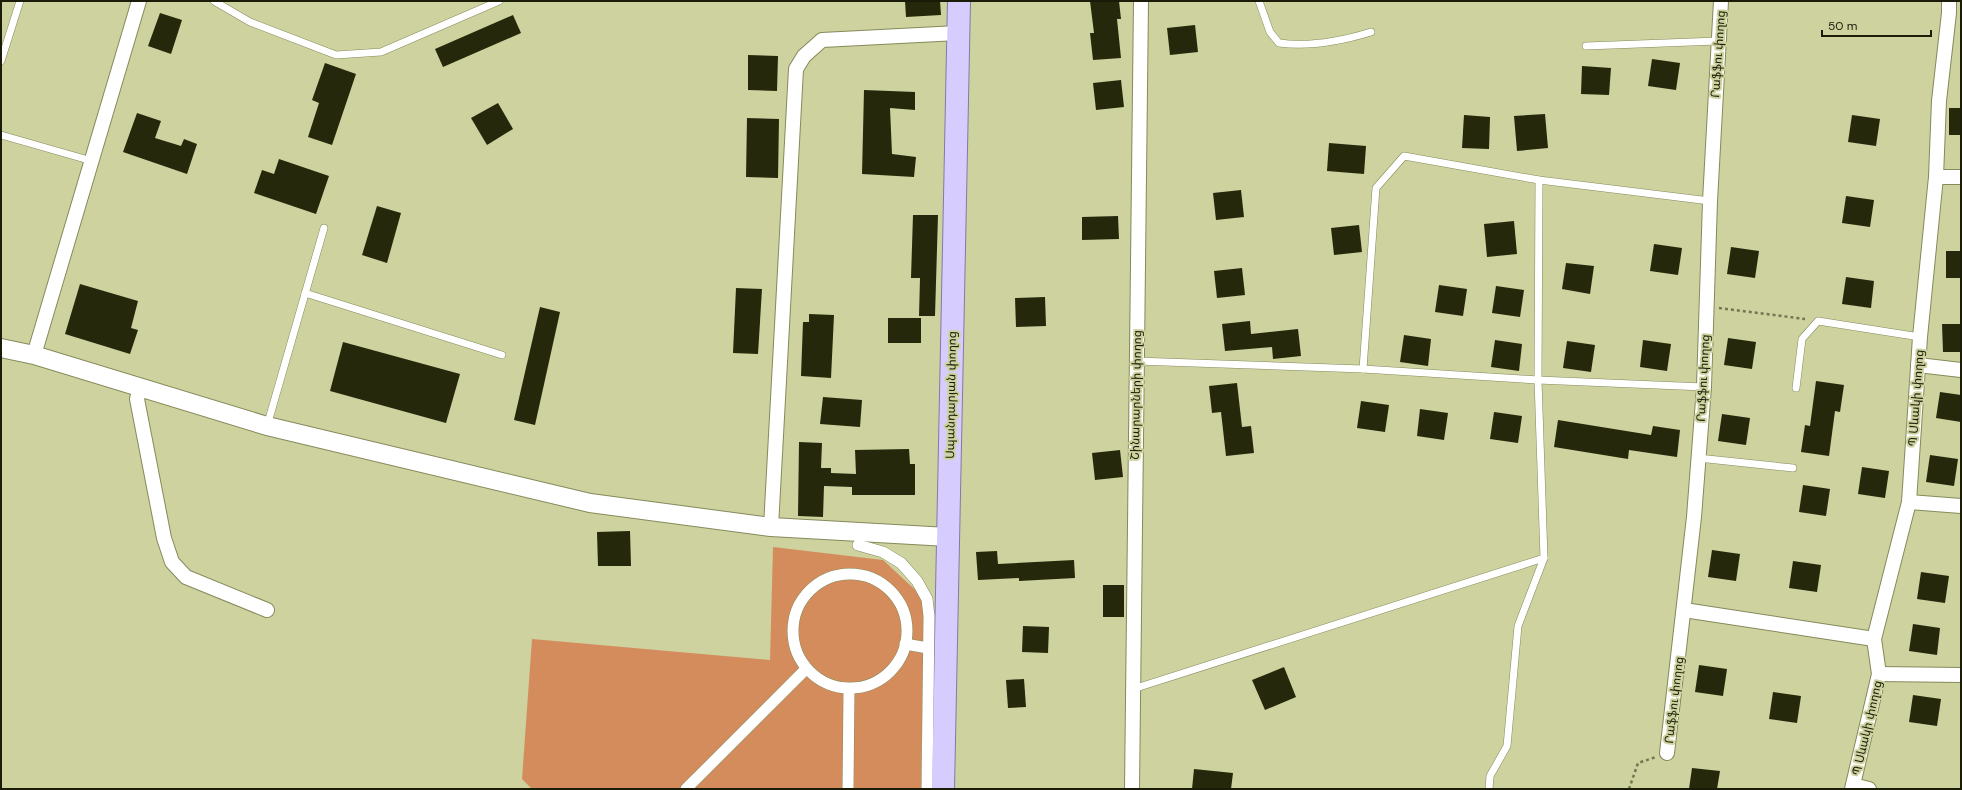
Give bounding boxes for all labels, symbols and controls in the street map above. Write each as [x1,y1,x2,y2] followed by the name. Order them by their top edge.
[1707,10,1729,98] street label: Րաֆֆու փողոց
[1822,12,1931,38] scale bar
[1828,18,1857,34] text: 50 m
[1127,330,1145,460] street label: Շինարարների փողոց
[942,331,960,459] street label: Սպանդարյան փողոց
[1693,334,1713,422] street label: Րաֆֆու փողոց
[1905,349,1927,447] street label: Պ Սևակի փողոց
[1661,656,1687,744] street label: Րաֆֆու փողոց
[1848,679,1886,777] street label: Պ Սևակի փողոց

